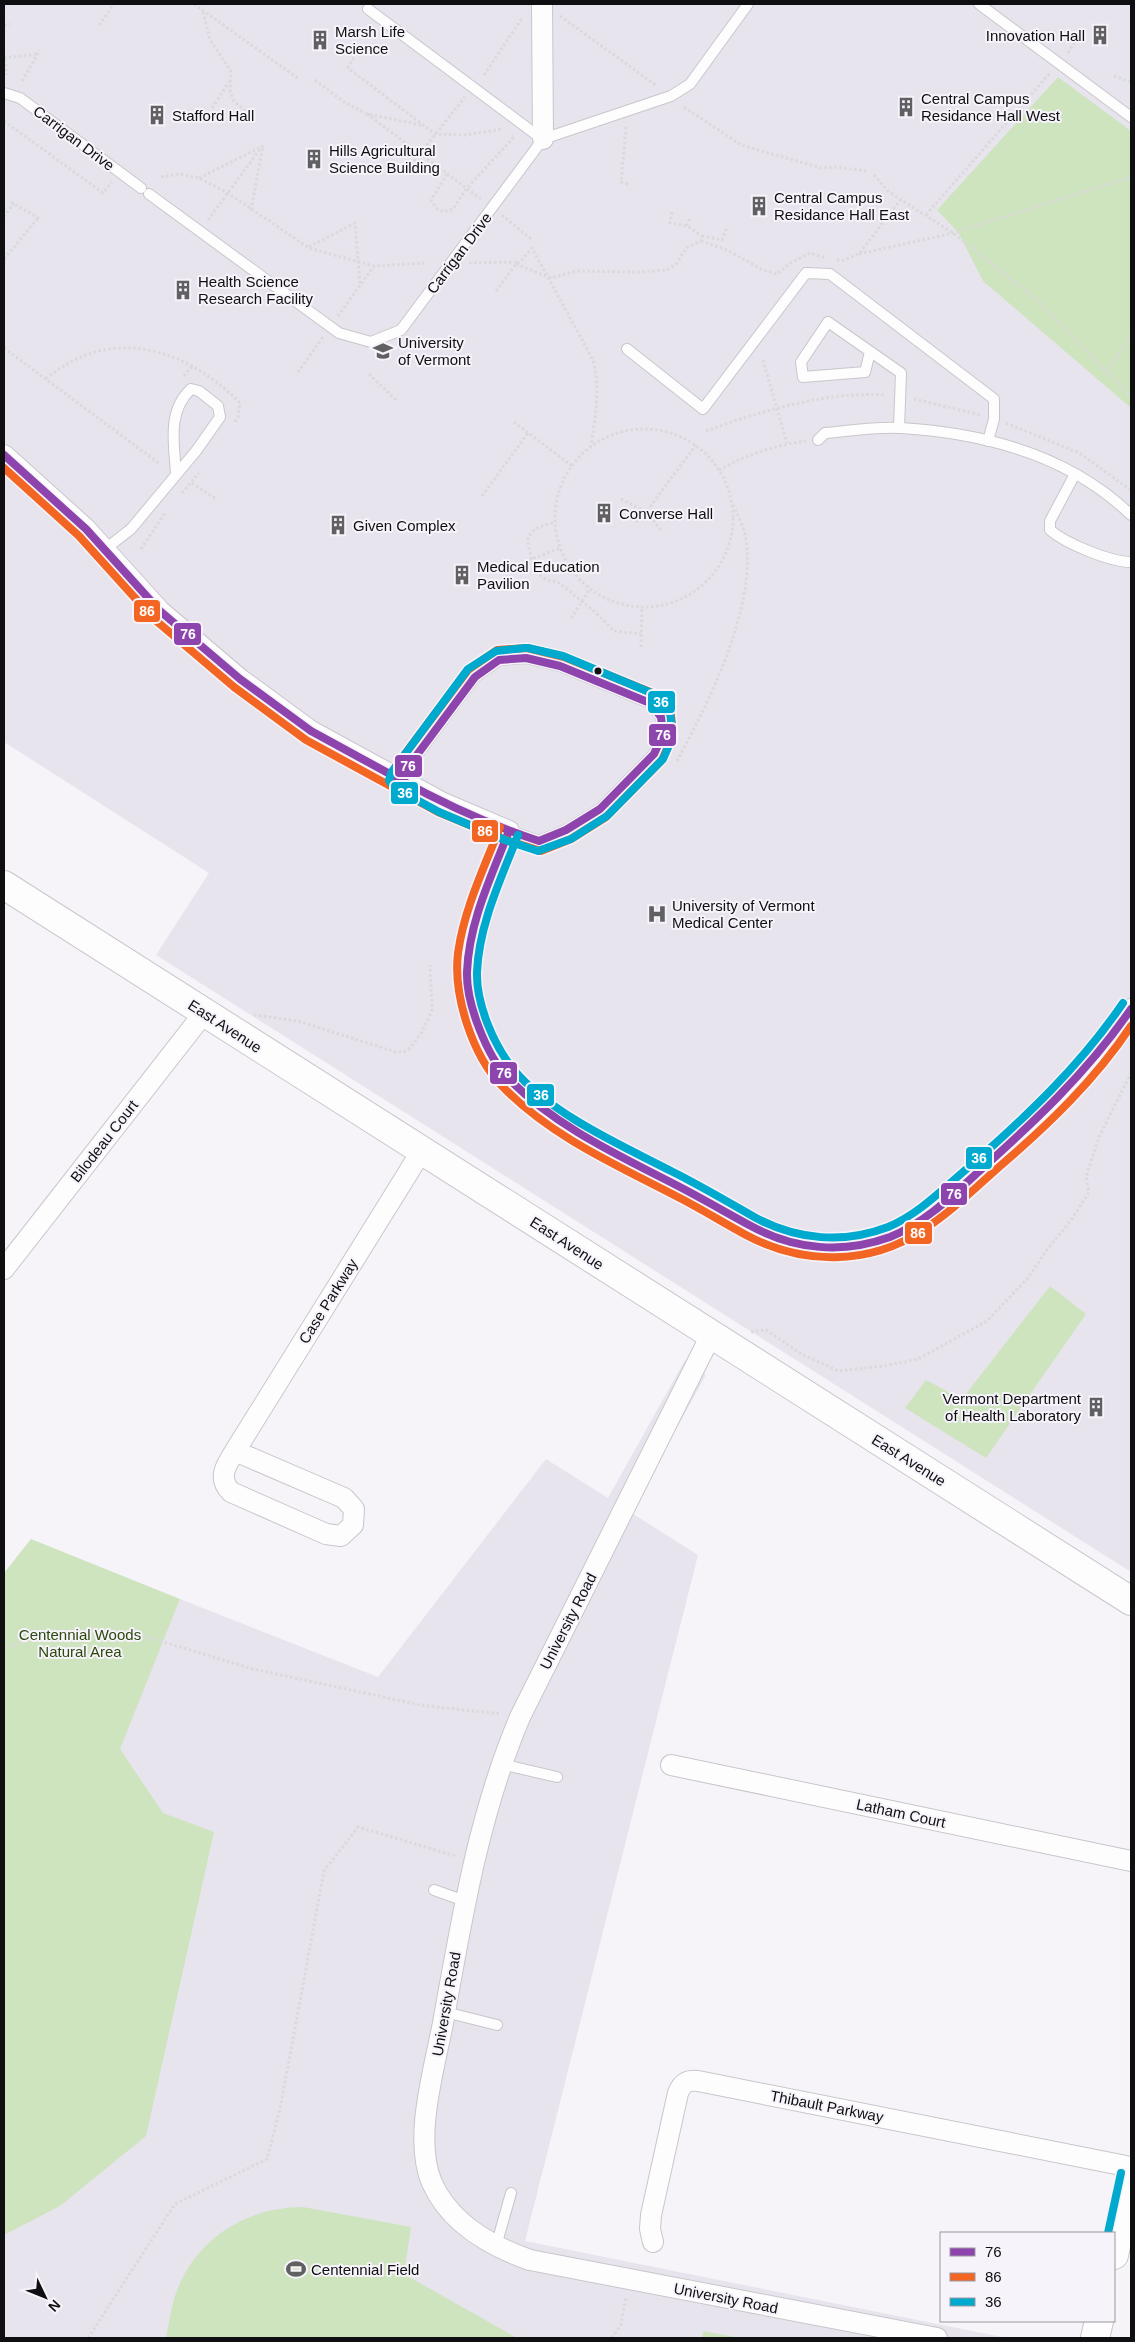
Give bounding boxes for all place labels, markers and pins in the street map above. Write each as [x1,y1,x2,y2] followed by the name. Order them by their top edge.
[335,23,405,57] place label: Marsh Life Science
[1089,24,1111,46] building icon: Innovation Hall
[986,27,1085,44] place label: Innovation Hall
[309,29,331,51] building icon: Marsh Life Science
[921,90,1061,124] place label: Central Campus Residance Hall West
[895,96,917,118] building icon: Central Campus Residance Hall West
[146,104,168,126] building icon: Stafford Hall
[172,107,254,124] place label: Stafford Hall
[329,142,440,176] place label: Hills Agricultural Science Building
[303,148,325,170] building icon: Hills Agricultural Science Building
[774,189,910,223] place label: Central Campus Residance Hall East
[748,195,770,217] building icon: Central Campus Residance Hall East
[198,273,314,307] place label: Health Science Research Facility
[172,279,194,301] building icon: Health Science Research Facility
[398,334,471,368] place label: University of Vermont
[372,340,394,362] school or university icon: University of Vermont
[593,502,615,524] building icon: Converse Hall
[619,505,713,522] place label: Converse Hall
[327,514,349,536] building icon: Given Complex
[353,517,456,534] place label: Given Complex
[477,558,600,592] place label: Medical Education Pavilion
[451,564,473,586] building icon: Medical Education Pavilion
[593,666,603,676] unlabelled marker
[672,897,815,931] place label: University of Vermont Medical Center
[646,903,668,925] hospital icon: University of Vermont Medical Center
[943,1390,1082,1424] place label: Vermont Department of Health Laboratory
[1085,1396,1107,1418] building icon: Vermont Department of Health Laboratory
[285,2258,307,2280] sports icon: Centennial Field
[311,2261,419,2278] place label: Centennial Field

